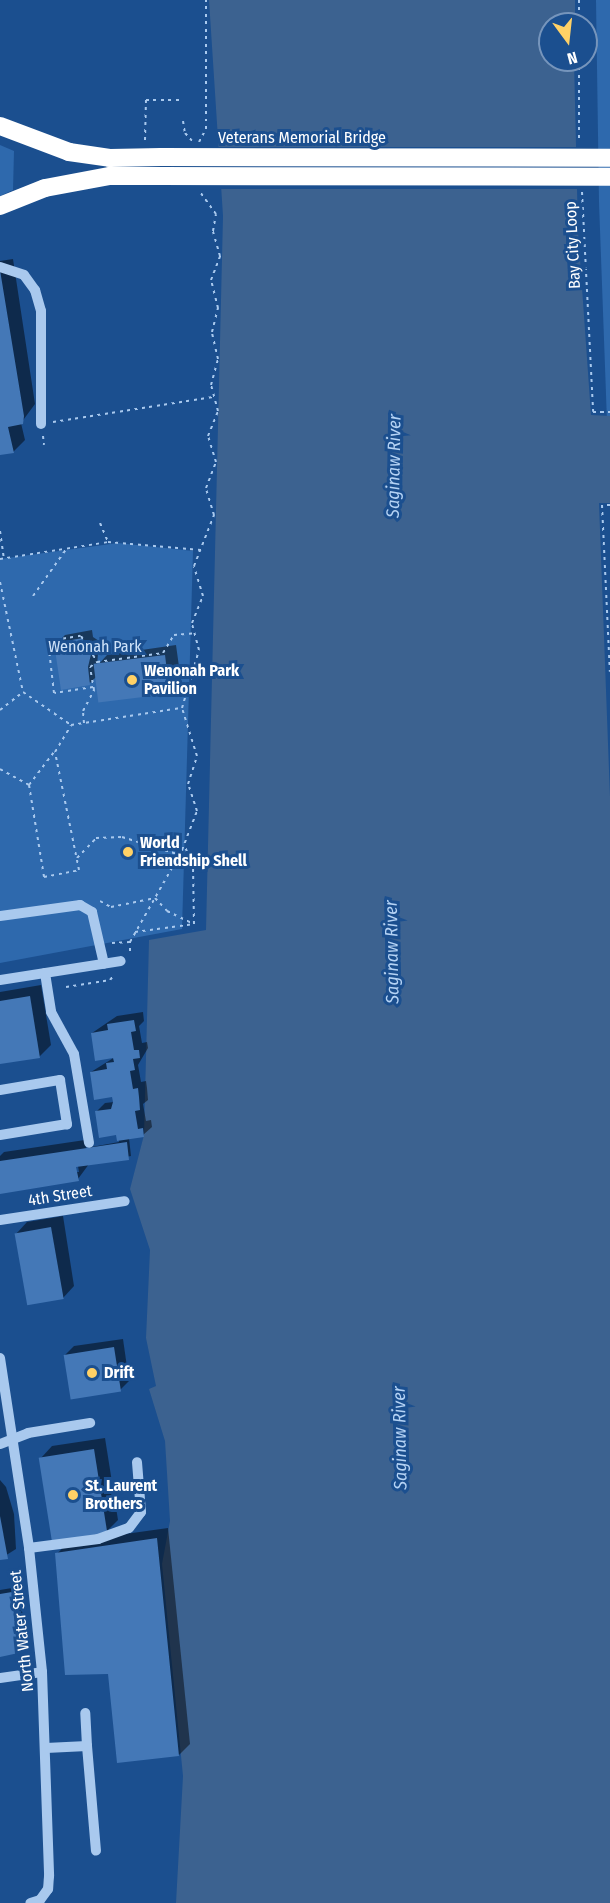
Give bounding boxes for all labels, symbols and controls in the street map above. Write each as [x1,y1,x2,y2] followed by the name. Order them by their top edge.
[538,12,598,72] north arrow
[565,48,579,68] text: N
[218,128,386,148] street label: Veterans Memorial Bridge
[561,201,585,289] street label: Bay City Loop
[382,414,406,518] water label: Saginaw River
[48,637,142,657] park label: Wenonah Park
[144,661,239,699] place label: Wenonah Park Pavilion
[125,673,139,687] marker: Wenonah Park Pavilion
[140,833,247,871] place label: World Friendship Shell
[121,845,135,859] marker: World Friendship Shell
[380,900,404,1004] water label: Saginaw River
[27,1181,93,1211] street label: 4th Street
[104,1363,134,1383] place label: Drift
[85,1366,99,1380] marker: Drift
[388,1386,412,1490] water label: Saginaw River
[85,1476,157,1514] place label: St. Laurent Brothers
[66,1488,80,1502] marker: St. Laurent Brothers
[6,1569,38,1693] street label: North Water Street

